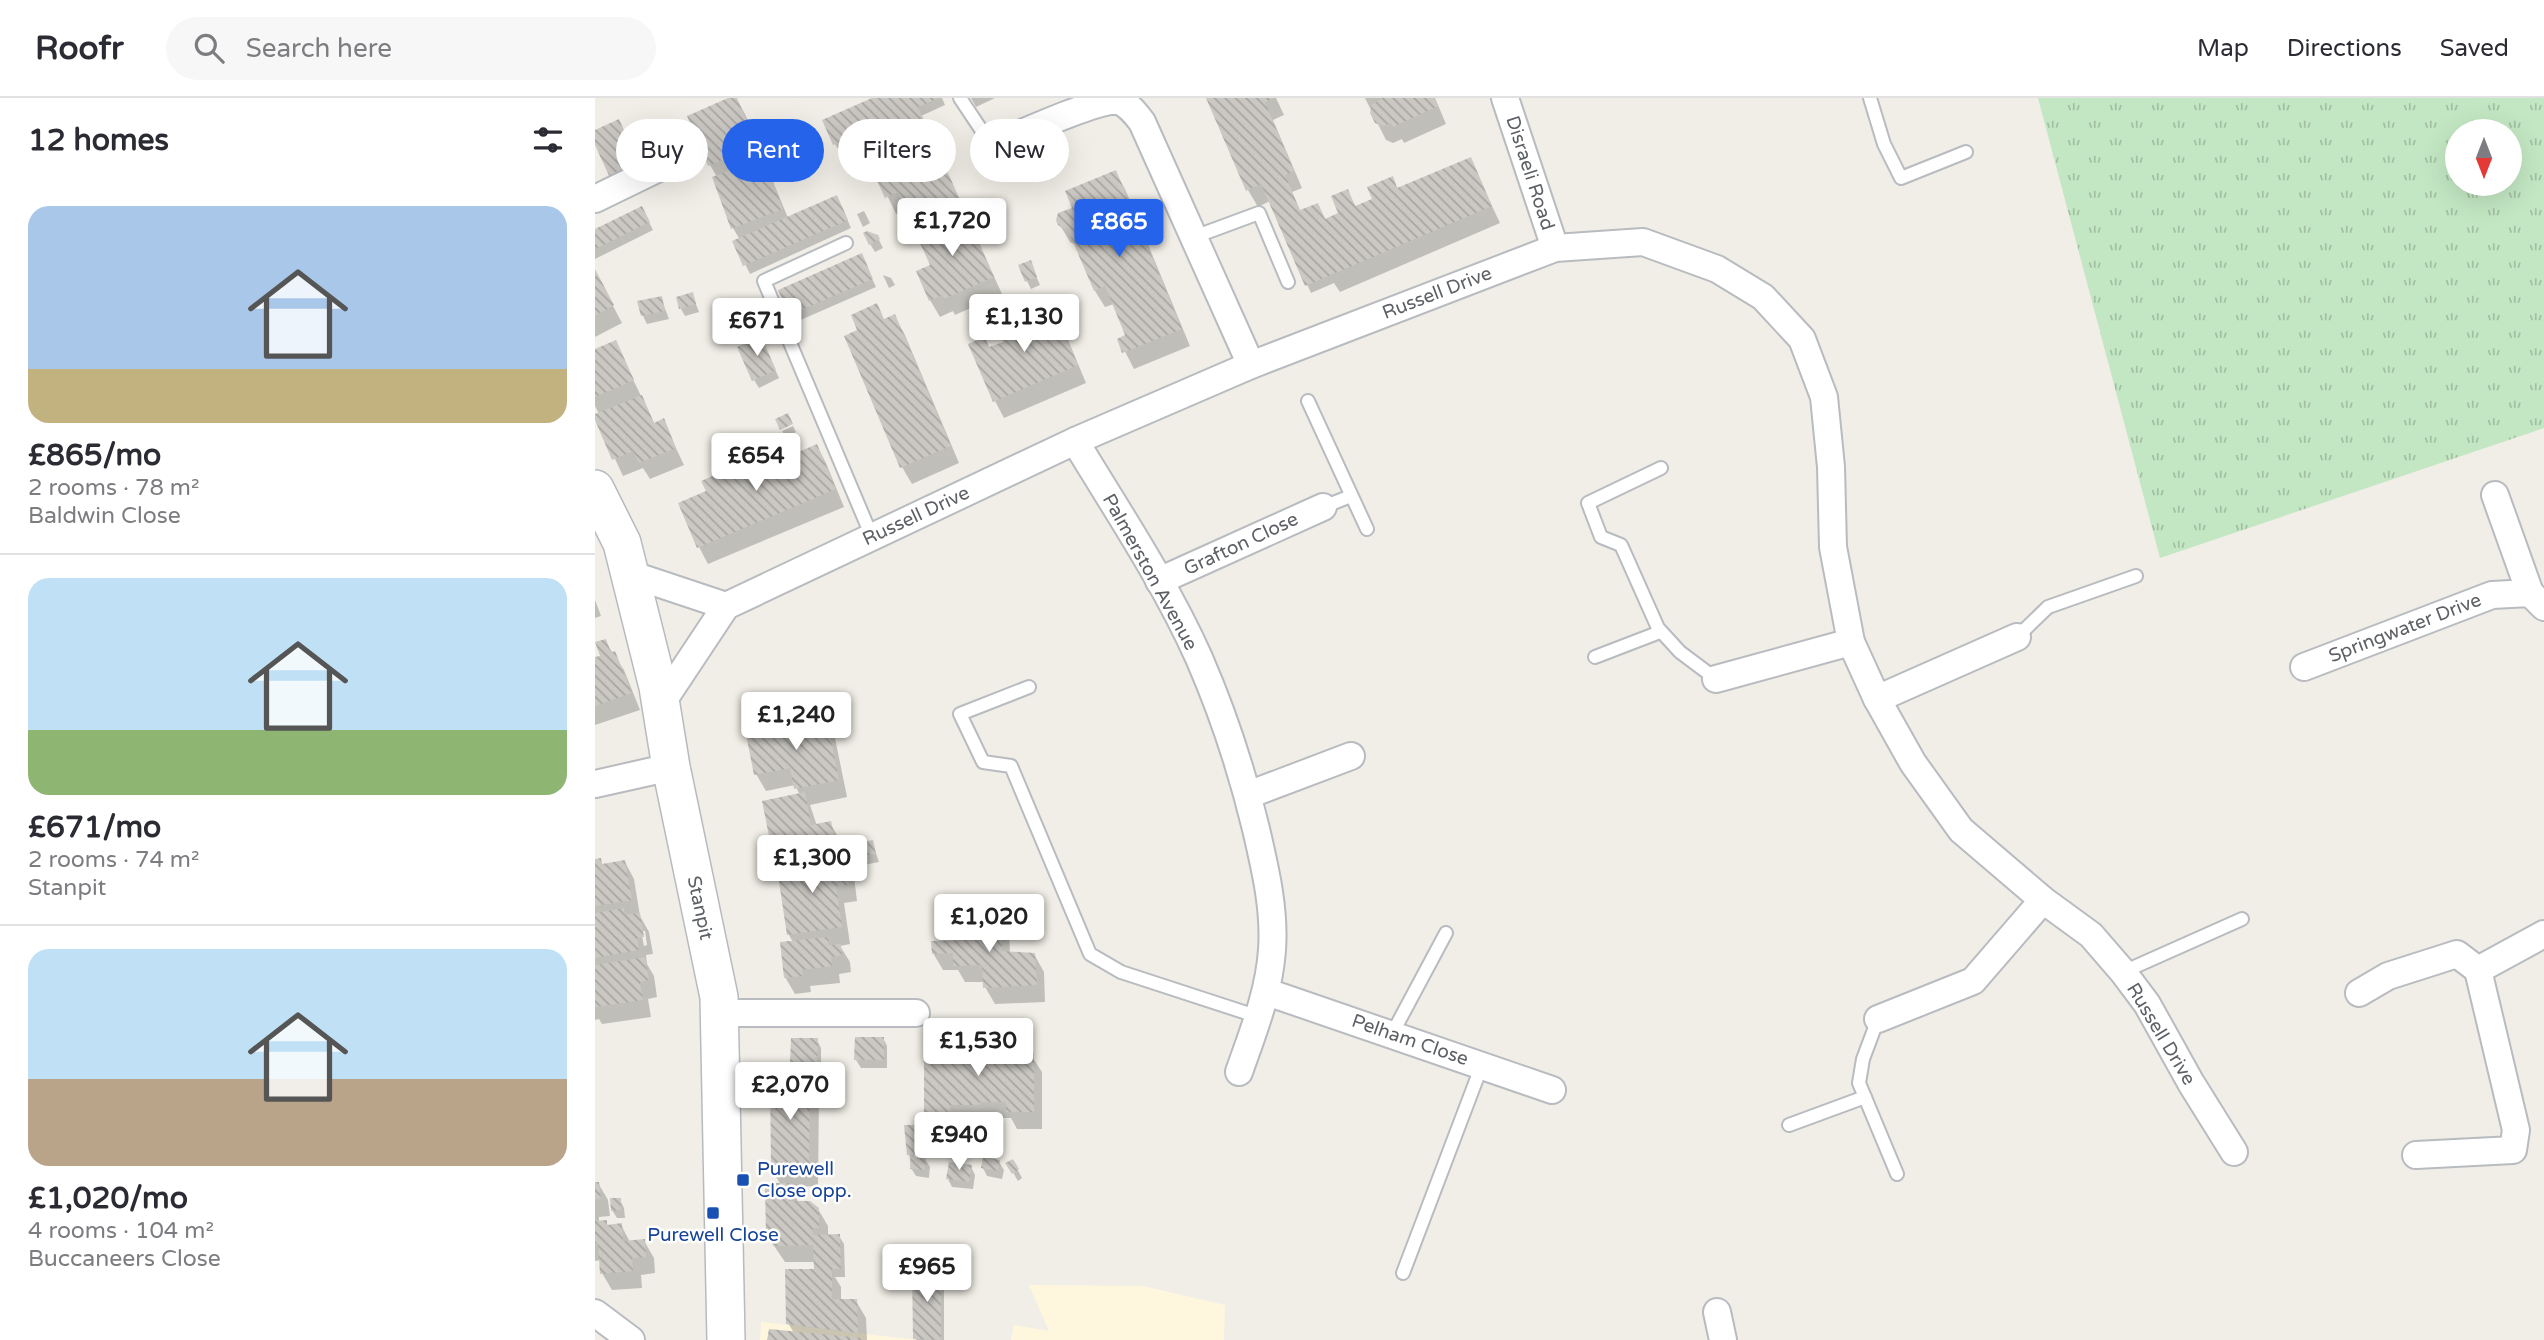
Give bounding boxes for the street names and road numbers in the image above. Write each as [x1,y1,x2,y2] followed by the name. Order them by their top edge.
[1501,113,1559,233] street label: Disraeli Road
[1379,262,1495,324] street label: Russell Drive
[859,482,973,550] street label: Russell Drive
[1098,490,1202,654] street label: Palmerston Avenue
[1180,508,1302,580] street label: Grafton Close
[2326,589,2484,667] street label: Springwater Drive
[683,874,717,942] street label: Stanpit
[2122,979,2200,1089] street label: Russell Drive
[1349,1010,1471,1070] street label: Pelham Close

